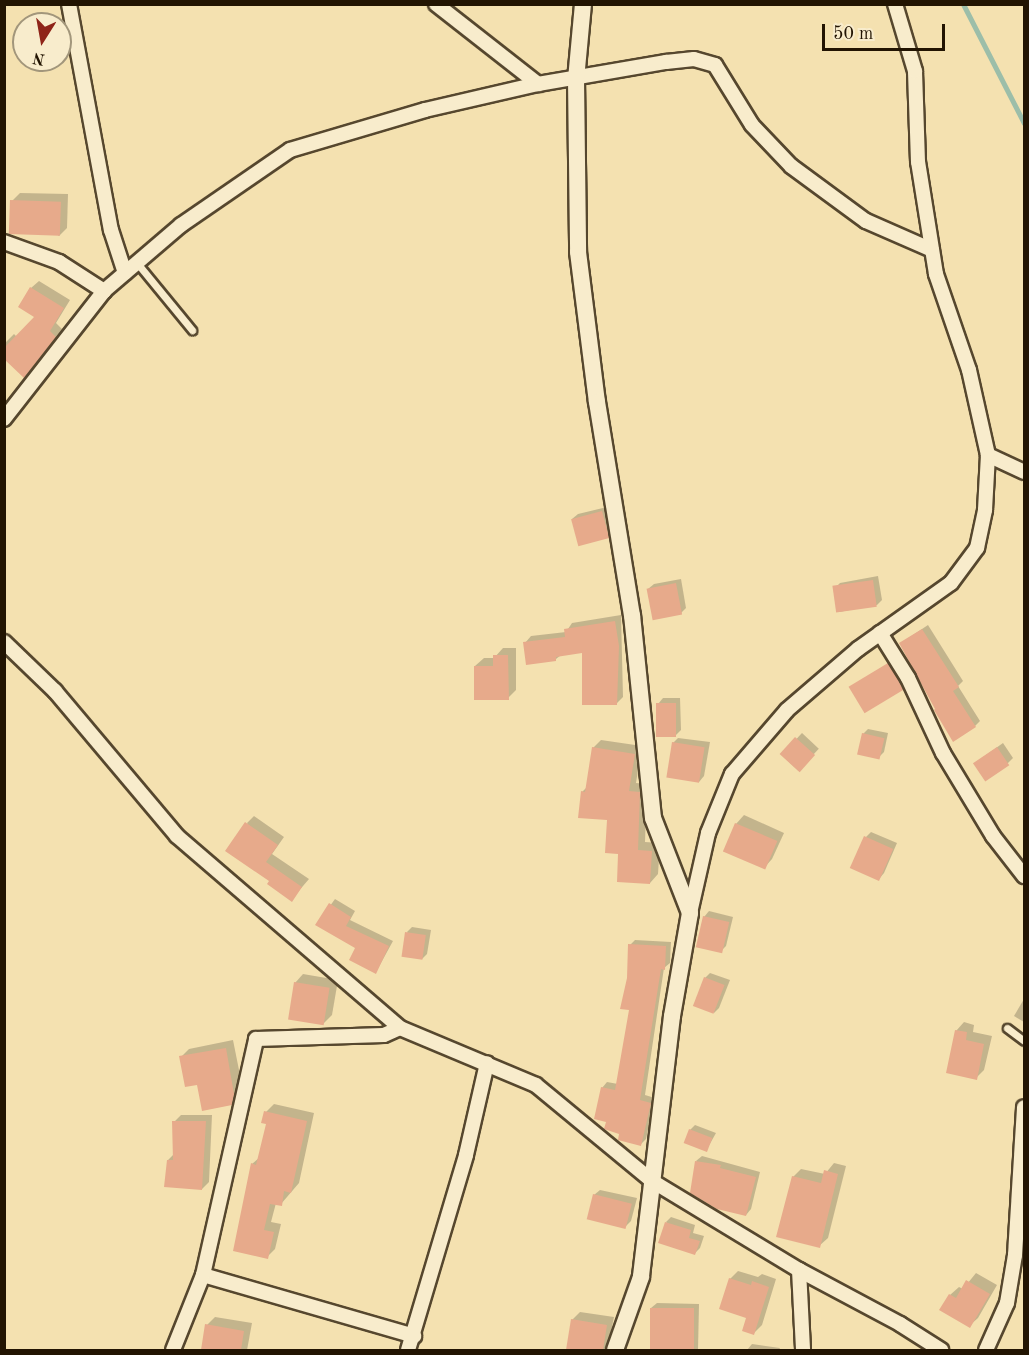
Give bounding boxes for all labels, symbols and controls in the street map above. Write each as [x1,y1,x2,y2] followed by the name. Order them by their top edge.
[12,12,72,72] north arrow
[825,12,948,50] scale bar
[833,25,873,43] text: 50 m
[31,49,46,67] text: N

